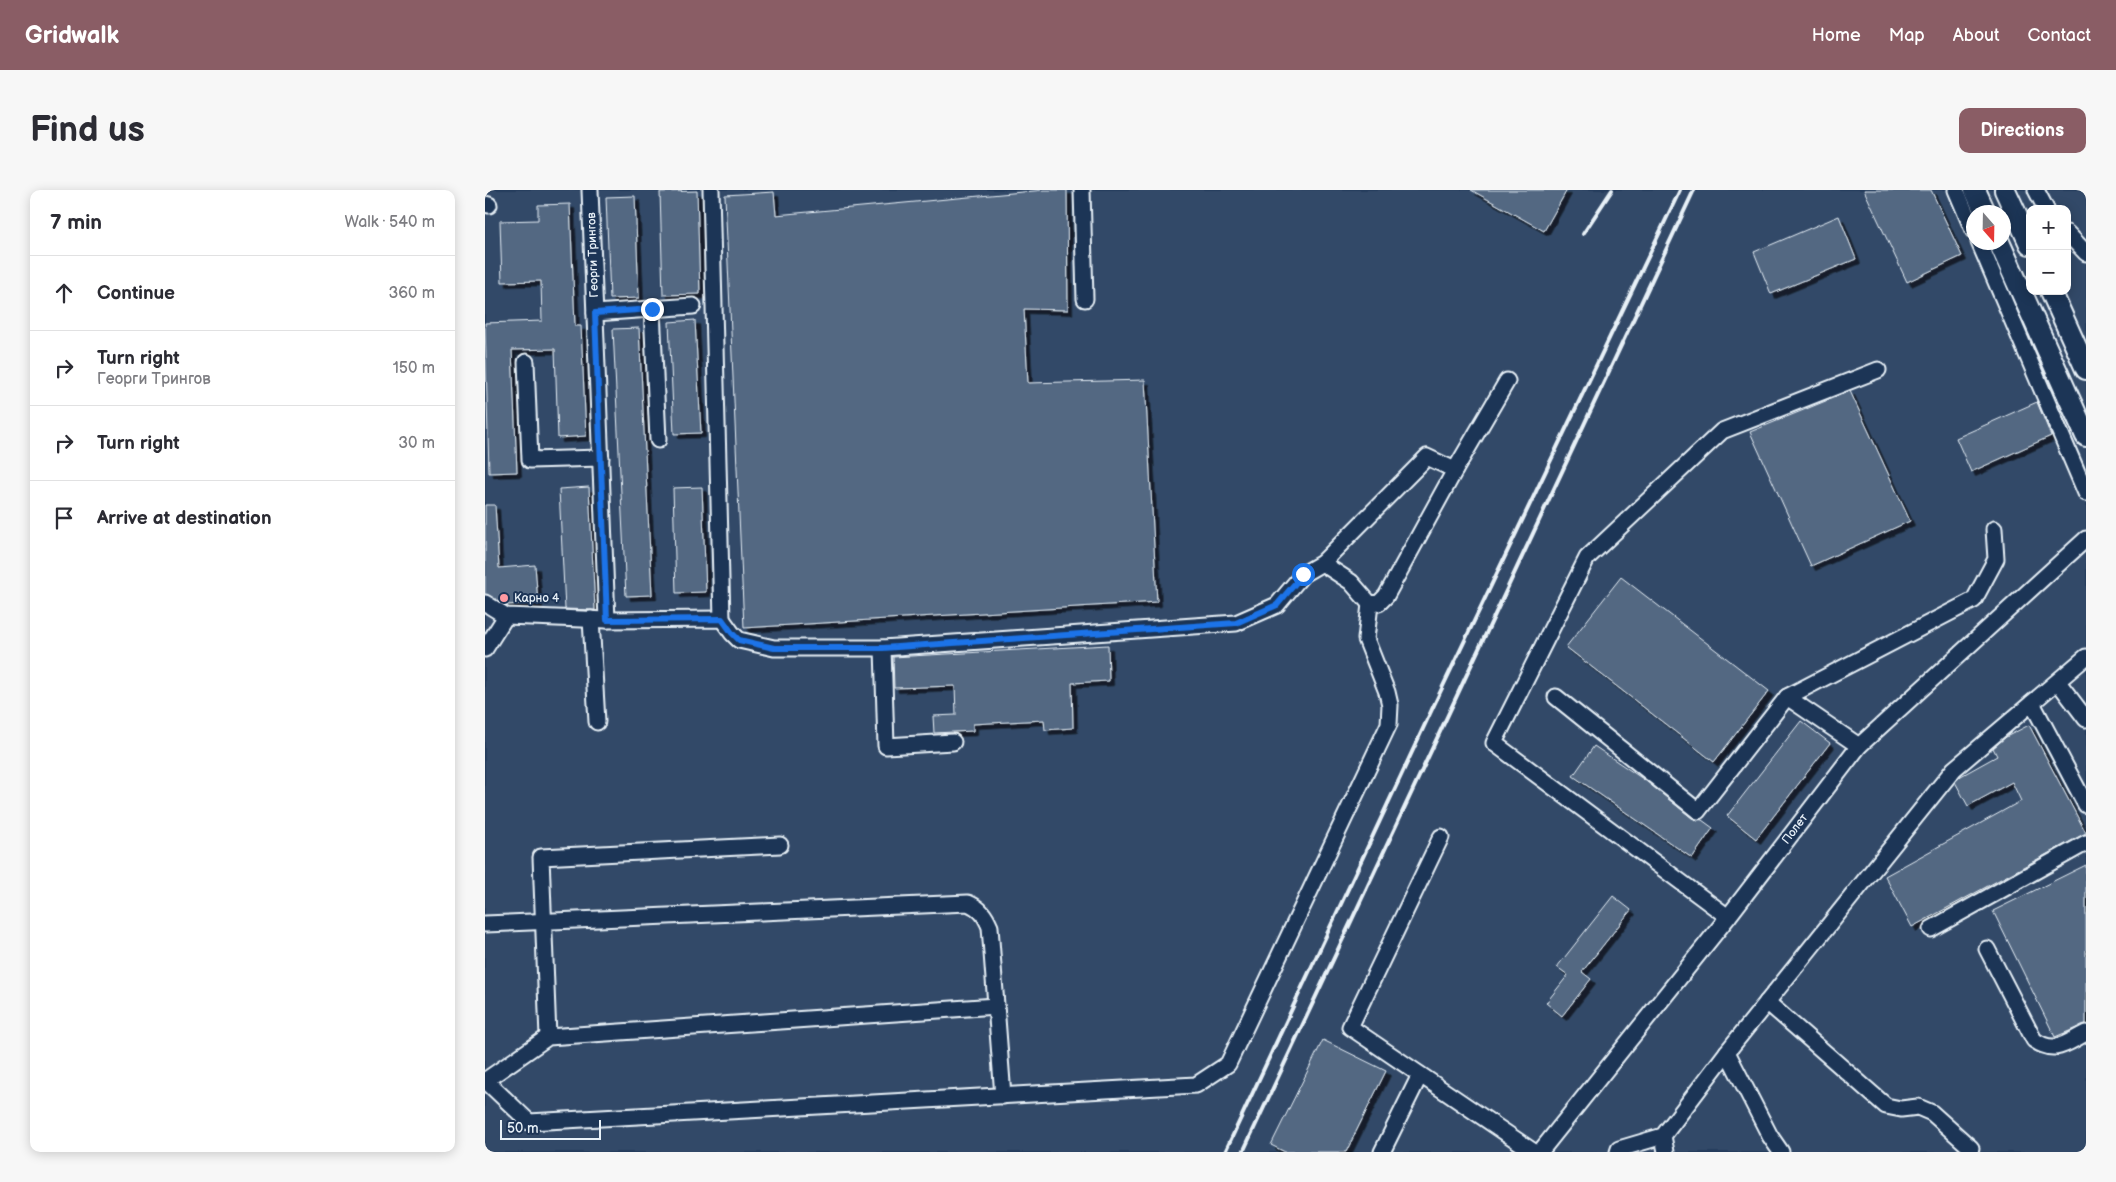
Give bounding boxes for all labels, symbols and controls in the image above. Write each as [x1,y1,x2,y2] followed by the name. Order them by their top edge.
[25,21,119,50] text: Gridwalk
[1812,25,1861,46] text: Home
[1889,25,1925,46] text: Map
[1953,25,2000,46] text: About
[2028,25,2091,46] text: Contact
[1959,108,2086,153] button: Directions
[30,109,145,152] text: Find us
[1966,205,2011,250] north arrow
[2026,205,2071,295] map controls
[2026,205,2071,250] button: +
[50,210,102,235] text: 7 min
[584,211,602,298] street label: Георги Трингов
[345,213,435,232] text: Walk · 540 m
[2026,250,2071,295] button: −
[50,279,78,307] icon: ahead
[97,282,175,305] text: Continue
[388,284,435,303] text: 360 m
[641,298,664,321] route end
[97,347,180,370] text: Turn right
[50,354,78,382] icon: right
[393,359,435,378] text: 150 m
[97,370,211,389] text: Георги Трингов
[50,429,78,457] icon: right
[97,432,180,455] text: Turn right
[398,434,435,453] text: 30 m
[50,504,78,532] icon: arrive
[97,507,272,530] text: Arrive at destination
[1292,563,1315,586] route start
[514,591,560,606] place label: Карно 4
[498,592,510,604] marker: Карно 4
[1779,810,1812,847] street label: Полет
[500,1117,601,1140] scale bar
[507,1120,539,1137] text: 50 m

